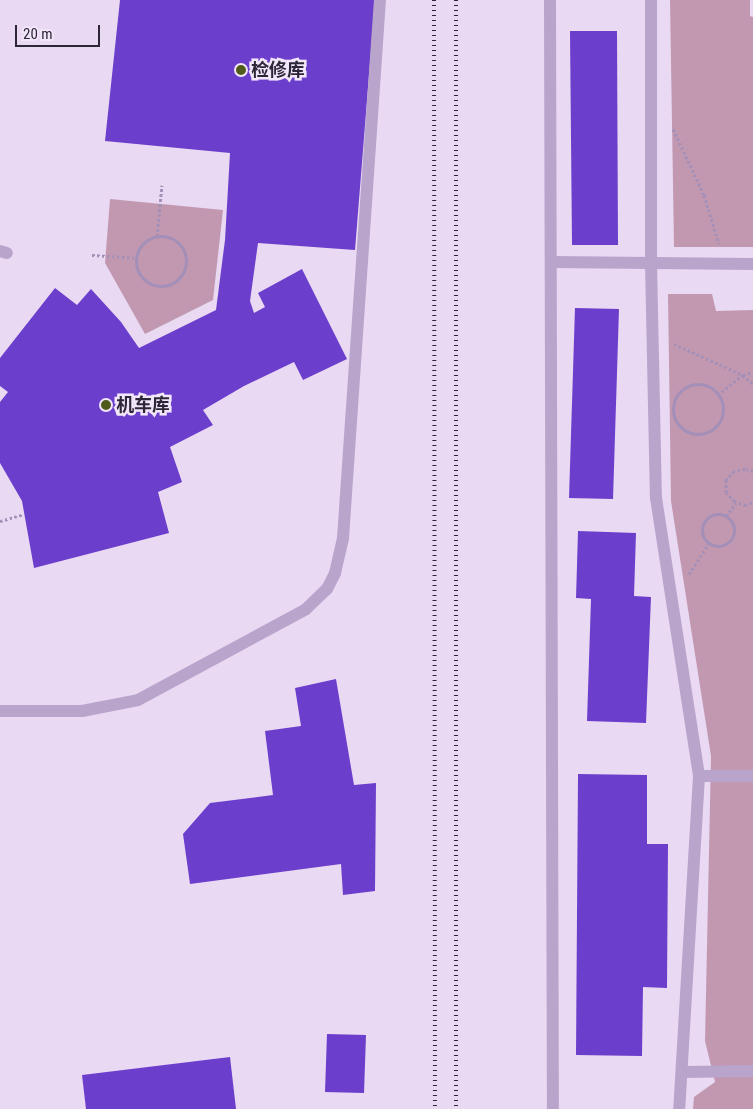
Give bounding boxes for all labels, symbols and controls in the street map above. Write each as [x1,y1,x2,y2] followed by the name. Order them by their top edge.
[18,15,102,47] scale bar
[23,25,53,43] text: 20 m
[251,59,305,81] place label: 检修库
[235,64,247,76] marker: 检修库
[116,394,170,416] place label: 机车库
[100,399,112,411] marker: 机车库

